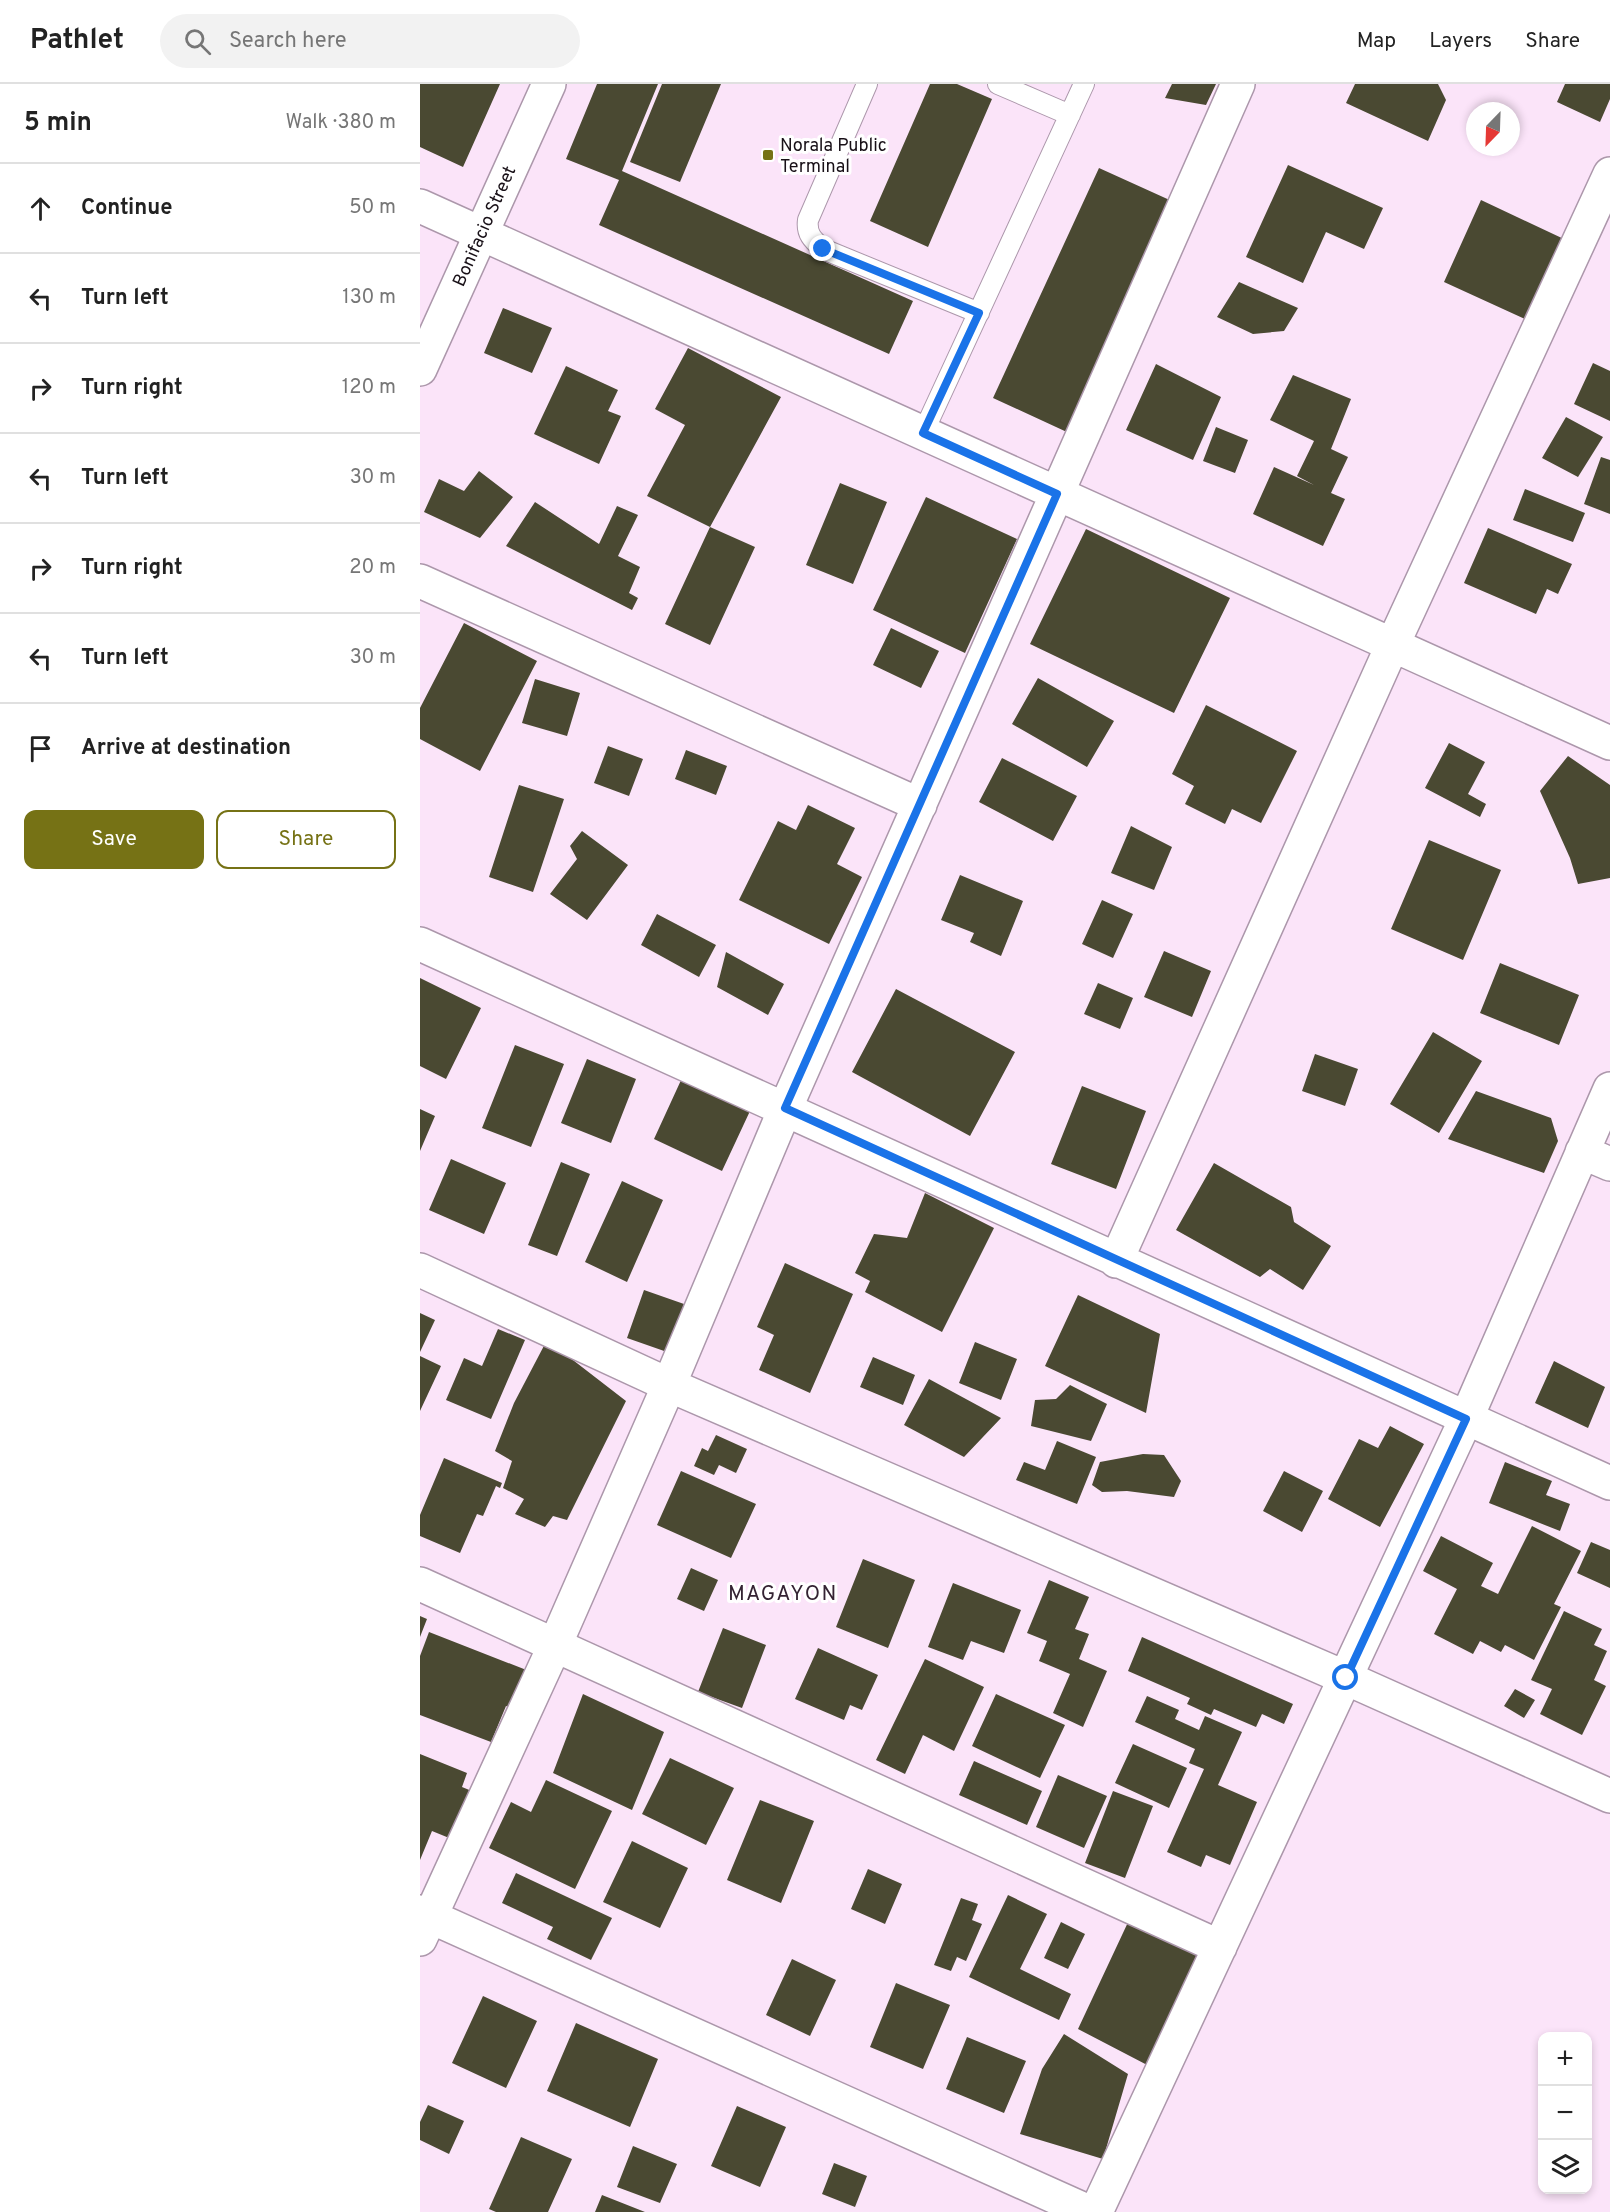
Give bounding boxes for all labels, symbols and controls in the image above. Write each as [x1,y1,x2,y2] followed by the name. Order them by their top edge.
[160,14,580,68] search box
[30,23,124,59] text: Pathlet
[181,25,214,58] icon: search
[229,28,347,55] text: Search here
[1357,28,1396,55] text: Map
[1429,28,1492,55] text: Layers
[1525,28,1580,55] text: Share
[1466,102,1520,156] north arrow
[24,107,92,140] text: 5 min
[285,110,396,136] text: Walk · 380 m
[780,135,887,179] place label: Norala Public Terminal
[761,148,775,162] marker: Norala Public Terminal
[448,163,522,291] street label: Bonifacio Street
[24,192,57,225] icon: ahead
[81,195,172,222] text: Continue
[349,195,396,221] text: 50 m
[809,235,835,261] route end
[24,282,57,315] icon: left
[81,285,169,312] text: Turn left
[342,285,396,311] text: 130 m
[24,372,57,405] icon: right
[81,375,183,402] text: Turn right
[342,375,396,401] text: 120 m
[24,462,57,495] icon: left
[81,465,169,492] text: Turn left
[350,465,396,491] text: 30 m
[24,552,57,585] icon: right
[81,555,183,582] text: Turn right
[349,555,396,581] text: 20 m
[24,642,57,675] icon: left
[81,645,169,672] text: Turn left
[350,645,396,671] text: 30 m
[24,732,57,765] icon: arrive
[81,735,291,762] text: Arrive at destination
[24,810,204,869] button: Save
[216,810,396,869] button: Share
[728,1581,838,1608] district label: MAGAYON
[1332,1664,1358,1690] route start
[1538,2032,1592,2194] map controls
[1538,2032,1592,2086] button: +
[1538,2086,1592,2140] button: −
[1538,2140,1592,2194] button: layers

